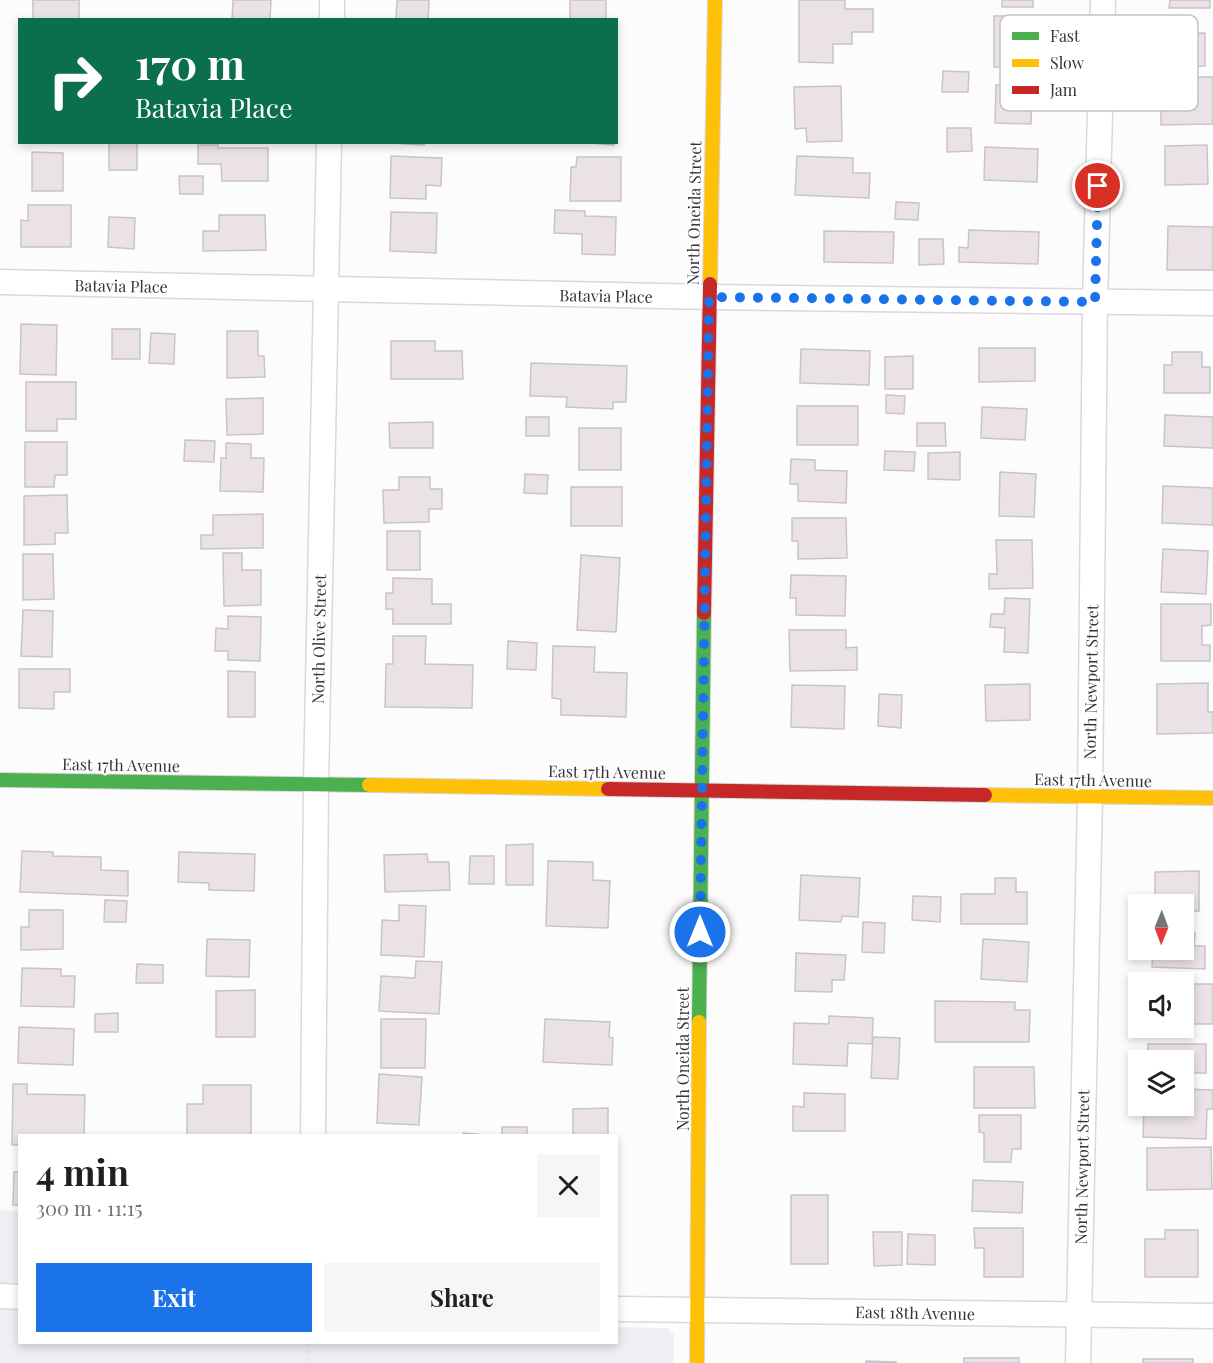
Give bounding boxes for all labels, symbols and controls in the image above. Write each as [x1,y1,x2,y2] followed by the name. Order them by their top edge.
[1000,15,1198,111] legend
[1050,25,1080,46] text: Fast
[135,35,245,91] text: 170 m
[36,42,114,120] icon: right
[1050,52,1085,73] text: Slow
[1049,79,1077,100] text: Jam
[135,89,293,125] text: Batavia Place
[682,140,705,285] street label: North Oneida Street
[1072,160,1123,211] pin
[1081,169,1114,202] icon: arrive
[74,274,168,297] street label: Batavia Place
[559,284,653,307] street label: Batavia Place
[307,574,330,704] street label: North Olive Street
[1079,604,1102,760] street label: North Newport Street
[62,753,180,776] street label: East 17th Avenue
[548,760,666,783] street label: East 17th Avenue
[1034,768,1152,791] street label: East 17th Avenue
[1128,894,1194,960] north arrow
[1128,894,1194,1116] map controls
[668,900,732,964] position arrow
[1128,972,1194,1038] button: sound
[672,987,693,1131] street label: North Oneida Street
[1128,1050,1194,1116] button: layers
[1070,1089,1093,1245] street label: North Newport Street
[36,1147,129,1195] text: 4 min
[537,1154,600,1217] button: close
[36,1194,143,1221] text: 300 m · 11:15
[36,1263,312,1332] button: Exit
[324,1263,600,1332] button: Share
[855,1301,975,1324] street label: East 18th Avenue

